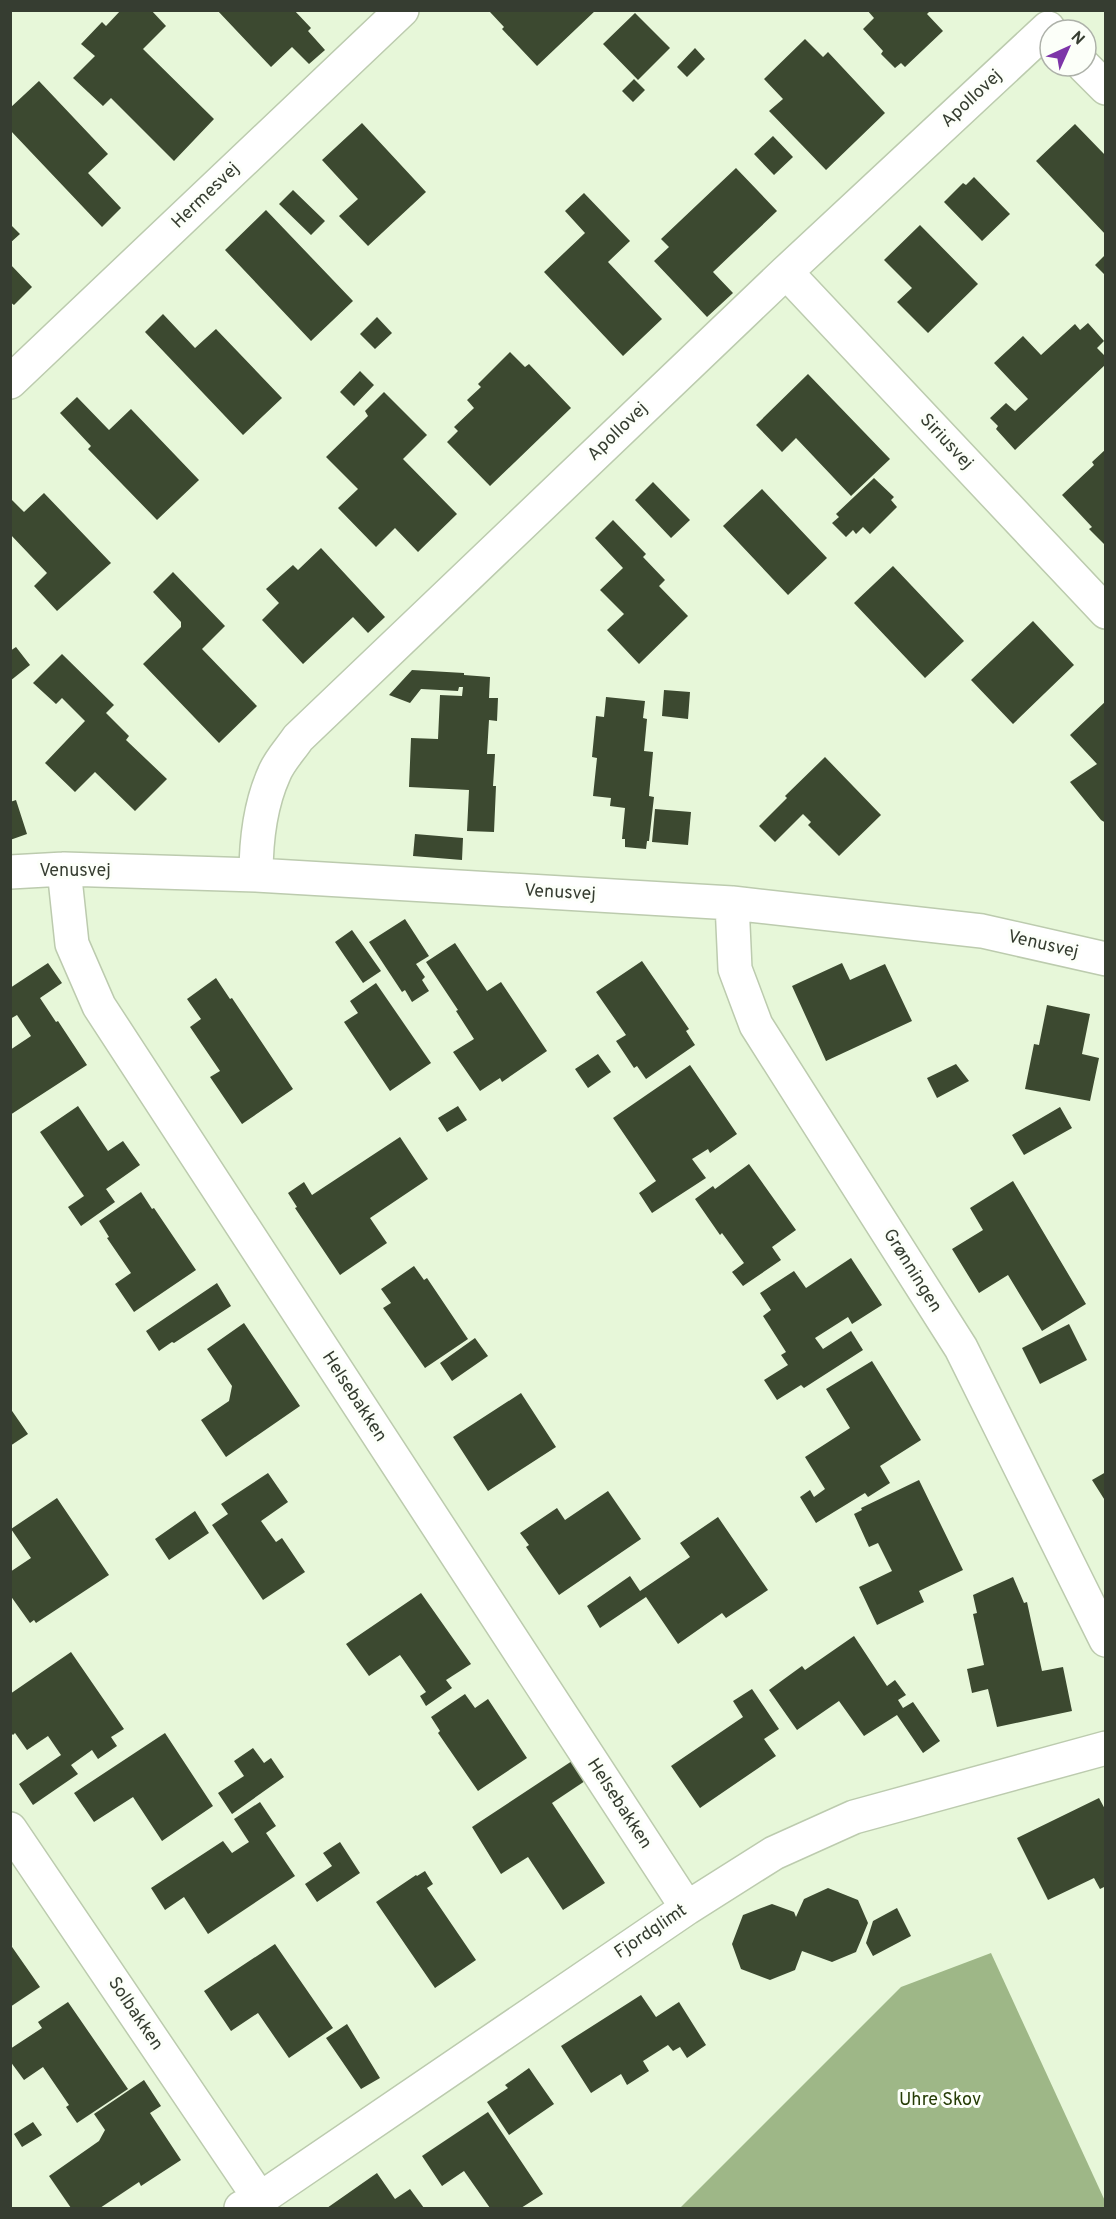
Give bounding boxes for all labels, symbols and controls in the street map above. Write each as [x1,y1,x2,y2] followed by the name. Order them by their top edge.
[1038,18,1098,78] north arrow
[1066,28,1088,50] text: N
[937,65,1007,133] street label: Apollovej
[167,158,245,234] street label: Hermesvej
[583,398,653,466] street label: Apollovej
[914,409,978,475] street label: Siriusvej
[39,860,111,883] street label: Venusvej
[524,880,596,906] street label: Venusvej
[1005,926,1081,964] street label: Venusvej
[877,1225,947,1317] street label: Grønningen
[316,1347,392,1447] street label: Helsebakken
[581,1754,657,1854] street label: Helsebakken
[610,1899,692,1965] street label: Fjordglimt
[102,1973,168,2055] street label: Solbakken
[899,2089,981,2112] park label: Uhre Skov

